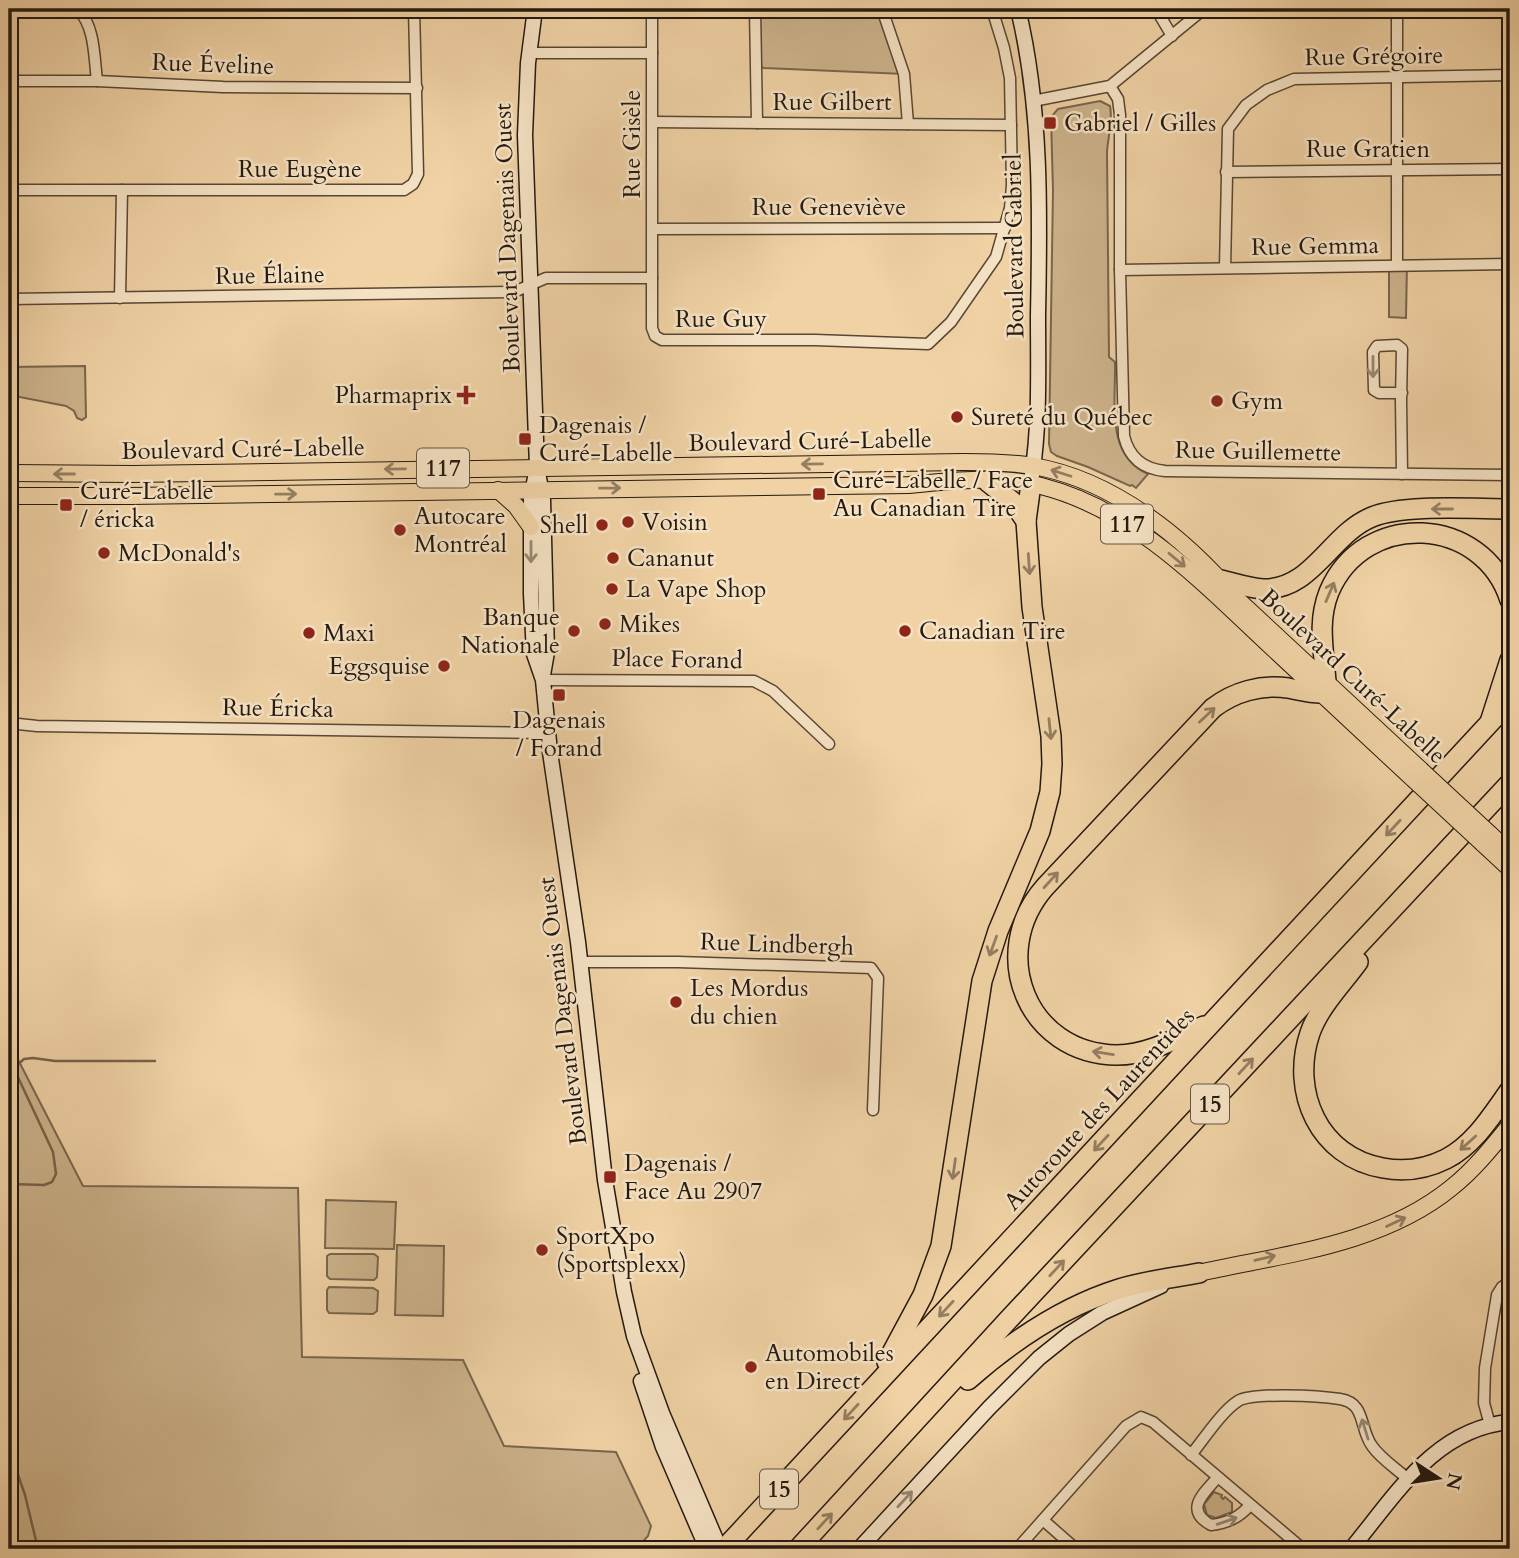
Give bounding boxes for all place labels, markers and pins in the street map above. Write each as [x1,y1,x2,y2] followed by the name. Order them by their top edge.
[1064,107,1216,140] place label: Gabriel / Gilles
[1042,115,1058,131] marker: Gabriel / Gilles
[335,379,452,412] place label: Pharmaprix
[1231,385,1284,418] place label: Gym
[458,387,474,403] marker: Pharmaprix
[1209,393,1225,409] marker: Gym
[971,401,1153,434] place label: Sureté du Québec
[539,409,673,470] place label: Dagenais / Curé-Labelle
[949,409,965,425] marker: Sureté du Québec
[517,431,533,447] marker: Dagenais / Curé-Labelle
[833,464,1033,525] place label: Curé-Labelle / Face Au Canadian Tire
[80,475,214,536] place label: Curé-Labelle / éricka
[811,486,827,502] marker: Curé-Labelle / Face Au Canadian Tire
[58,497,74,513] marker: Curé-Labelle / éricka
[414,500,507,561] place label: Autocare Montréal
[642,506,708,539] place label: Voisin
[540,509,588,542] place label: Shell
[620,514,636,530] marker: Voisin
[594,517,610,533] marker: Shell
[392,522,408,538] marker: Autocare Montréal
[118,537,240,570] place label: McDonald's
[627,542,715,575] place label: Cananut
[96,545,112,561] marker: McDonald's
[605,550,621,566] marker: Cananut
[626,573,766,606] place label: La Vape Shop
[604,581,620,597] marker: La Vape Shop
[461,601,560,662] place label: Banque Nationale
[619,608,680,641] place label: Mikes
[919,615,1066,648] place label: Canadian Tire
[597,616,613,632] marker: Mikes
[323,617,375,650] place label: Maxi
[566,623,582,639] marker: Banque Nationale
[897,623,913,639] marker: Canadian Tire
[301,625,317,641] marker: Maxi
[329,650,430,683] place label: Eggsquise
[436,658,452,674] marker: Eggsquise
[551,687,567,703] marker: Dagenais / Forand
[512,704,606,765] place label: Dagenais / Forand
[690,972,808,1033] place label: Les Mordus du chien
[668,994,684,1010] marker: Les Mordus du chien
[624,1147,762,1208] place label: Dagenais / Face Au 2907
[602,1169,618,1185] marker: Dagenais / Face Au 2907
[556,1220,687,1281] place label: SportXpo (Sportsplexx)
[534,1242,550,1258] marker: SportXpo (Sportsplexx)
[765,1337,894,1398] place label: Automobiles en Direct
[743,1359,759,1375] marker: Automobiles en Direct

